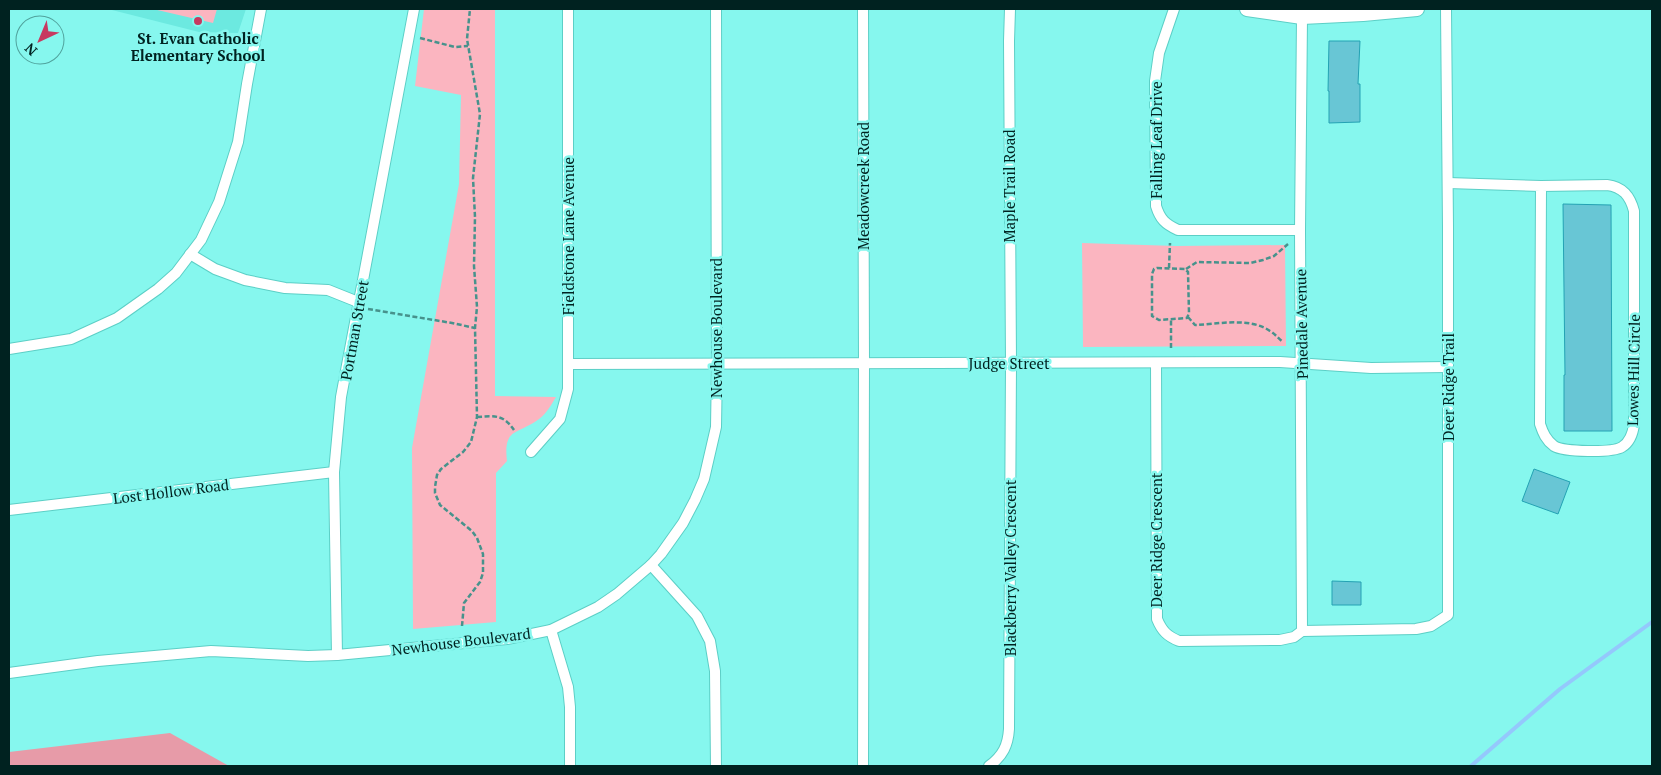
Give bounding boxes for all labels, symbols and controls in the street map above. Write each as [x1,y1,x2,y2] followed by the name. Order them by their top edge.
[15,15,65,65] north arrow
[192,15,204,27] marker: St. Evan Catholic Elementary School
[131,28,265,65] place label: St. Evan Catholic Elementary School
[20,39,41,60] text: N
[1146,81,1166,199] street label: Falling Leaf Drive
[853,122,873,250] street label: Meadowcreek Road
[999,129,1019,243] street label: Maple Trail Road
[558,157,578,315] street label: Fieldstone Lane Avenue
[706,258,726,398] street label: Newhouse Boulevard
[1290,269,1312,379] street label: Pinedale Avenue
[335,278,373,382] street label: Portman Street
[1622,314,1644,426] street label: Lowes Hill Circle
[1438,333,1458,441] street label: Deer Ridge Trail
[968,353,1050,373] street label: Judge Street
[1146,472,1166,607] street label: Deer Ridge Crescent
[112,474,230,508] street label: Lost Hollow Road
[1000,479,1020,656] street label: Blackberry Valley Crescent
[390,623,532,659] street label: Newhouse Boulevard

